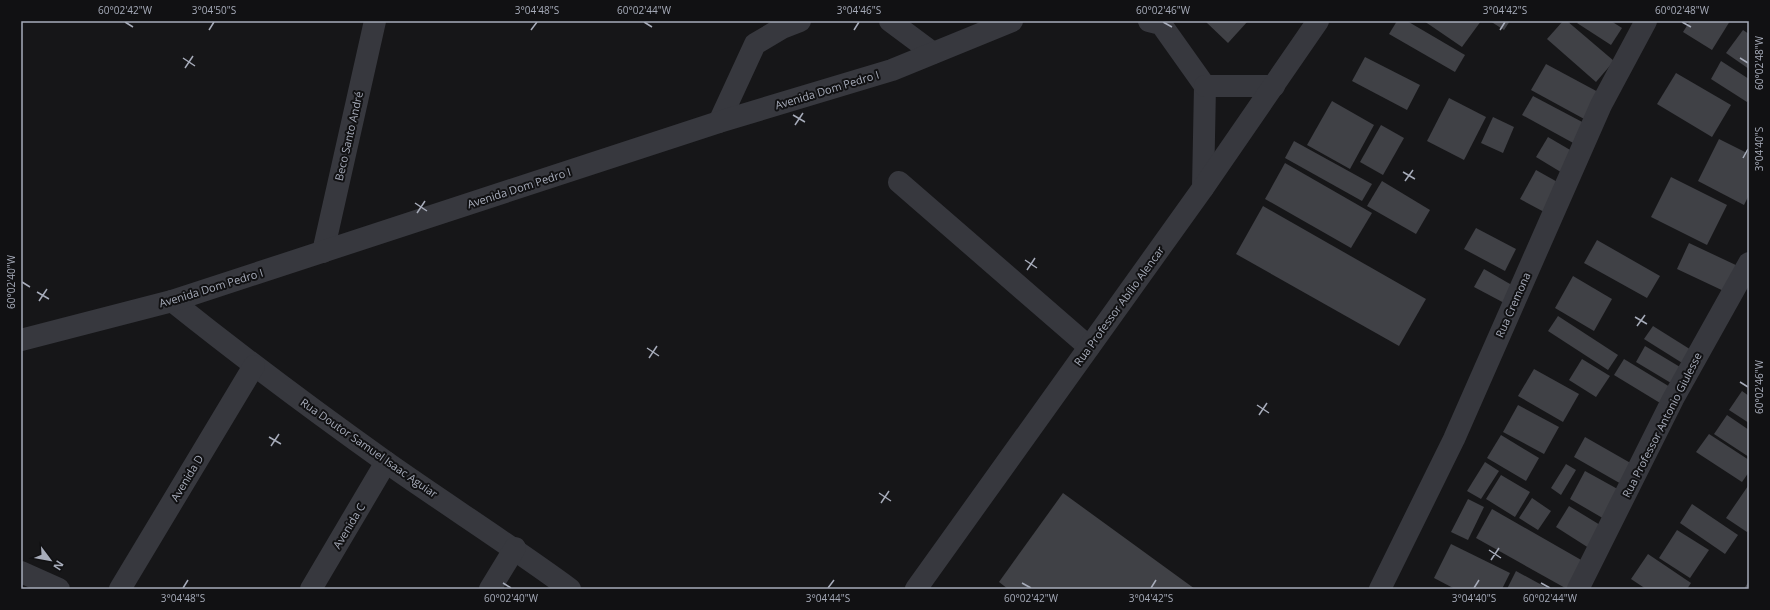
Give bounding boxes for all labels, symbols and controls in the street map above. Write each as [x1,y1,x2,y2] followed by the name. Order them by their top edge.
[98,3,153,17] text: 60°02'42"W
[192,3,236,17] text: 3°04'50"S
[515,3,559,17] text: 3°04'48"S
[617,3,672,17] text: 60°02'44"W
[837,3,881,17] text: 3°04'46"S
[1136,3,1191,17] text: 60°02'46"W
[1483,3,1527,17] text: 3°04'42"S
[1655,3,1710,17] text: 60°02'48"W
[1752,35,1766,90] text: 60°02'48"W
[773,67,881,112] street label: Avenida Dom Pedro I
[331,90,366,182] street label: Beco Santo André
[1752,127,1766,171] text: 3°04'40"S
[465,164,573,211] street label: Avenida Dom Pedro I
[1070,242,1167,369] street label: Rua Professor Abílio Alencar
[4,254,18,309] text: 60°02'40"W
[157,265,265,310] street label: Avenida Dom Pedro I
[1492,270,1534,340] street label: Rua Cremona
[1618,350,1705,500] street label: Rua Professor Antonio Giulesse
[1752,359,1766,414] text: 60°02'46"W
[298,394,441,501] street label: Rua Doutor Samuel Isaac Aguiar
[167,452,206,504] street label: Avenida D
[329,500,368,551] street label: Avenida C
[30,540,70,580] north arrow
[50,558,68,573] text: N
[161,591,205,605] text: 3°04'48"S
[484,591,539,605] text: 60°02'40"W
[806,591,850,605] text: 3°04'44"S
[1004,591,1059,605] text: 60°02'42"W
[1129,591,1173,605] text: 3°04'42"S
[1452,591,1496,605] text: 3°04'40"S
[1523,591,1578,605] text: 60°02'44"W

